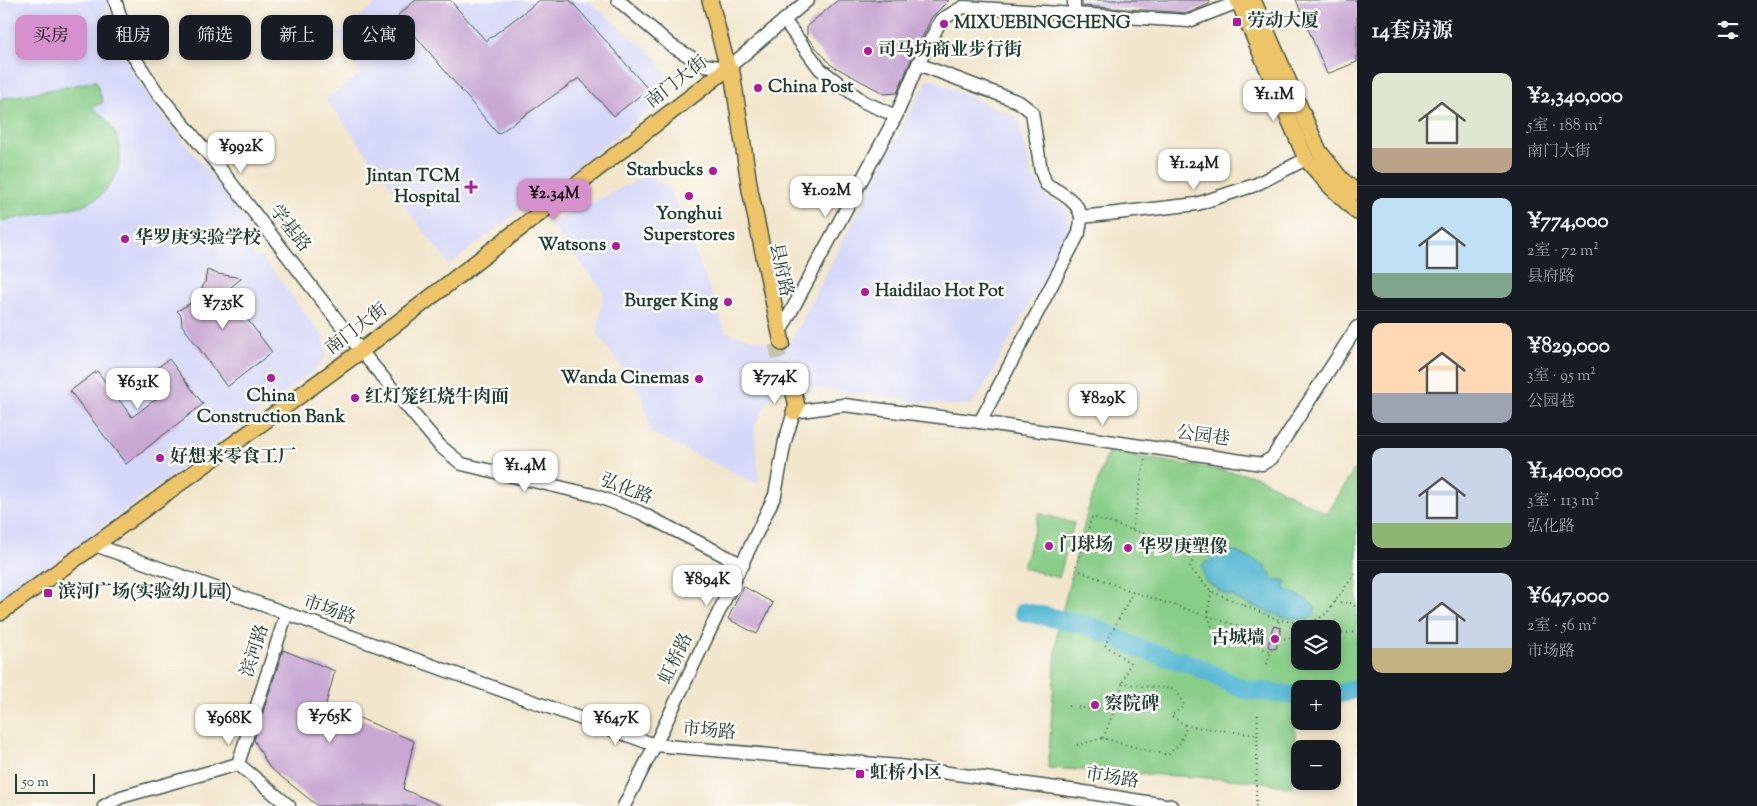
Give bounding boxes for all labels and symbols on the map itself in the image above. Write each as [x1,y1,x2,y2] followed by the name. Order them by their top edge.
[1247,9,1319,35] place label: 劳动大厦
[954,11,1131,37] place label: MIXUEBINGCHENG
[1231,16,1243,28] marker: 劳动大厦
[938,18,950,30] marker: MIXUEBINGCHENG
[878,38,1022,64] place label: 司马坊商业步行街
[862,45,874,57] marker: 司马坊商业步行街
[641,51,713,115] street label: 南门大街
[768,75,854,101] place label: China Post
[1239,80,1309,122] pin: ¥1.1M
[752,82,764,94] marker: China Post
[206,132,276,174] pin: ¥992K
[1153,148,1235,191] pin: ¥1.24M
[626,158,703,184] place label: Starbucks
[365,164,461,211] place label: Jintan TCM Hospital
[707,165,719,177] marker: Starbucks
[785,176,867,218] pin: ¥1.02M
[513,178,595,221] pin: ¥2.34M
[464,180,478,194] marker: Jintan TCM Hospital
[683,190,695,202] marker: Yonghui Superstores
[262,200,316,258] street label: 学基路
[643,202,735,249] place label: Yonghui Superstores
[135,226,261,252] place label: 华罗庚实验学校
[119,233,131,245] marker: 华罗庚实验学校
[538,233,606,259] place label: Watsons
[610,240,622,252] marker: Watsons
[762,241,798,299] street label: 县府路
[875,279,1005,305] place label: Haidilao Hot Pot
[859,286,871,298] marker: Haidilao Hot Pot
[188,288,258,330] pin: ¥735K
[624,289,718,315] place label: Burger King
[722,296,734,308] marker: Burger King
[320,298,394,362] street label: 南门大街
[740,362,810,405] pin: ¥774K
[561,366,689,392] place label: Wanda Cinemas
[103,368,173,410] pin: ¥631K
[265,372,277,384] marker: China Construction Bank
[693,373,705,385] marker: Wanda Cinemas
[197,384,345,431] place label: China Construction Bank
[1068,384,1138,426] pin: ¥829K
[365,385,509,411] place label: 红灯笼红烧牛肉面
[349,392,361,404] marker: 红灯笼红烧牛肉面
[1174,420,1232,454] street label: 公园巷
[170,445,296,471] place label: 好想来零食工厂
[490,450,560,493] pin: ¥1.4M
[154,452,166,464] marker: 好想来零食工厂
[596,468,656,512] street label: 弘化路
[1059,533,1113,559] place label: 门球场
[1138,535,1228,561] place label: 华罗庚塑像
[1043,540,1055,552] marker: 门球场
[1122,542,1134,554] marker: 华罗庚塑像
[672,564,742,607] pin: ¥894K
[58,580,232,606] place label: 滨河广场(实验幼儿园)
[42,587,54,599] marker: 滨河广场(实验幼儿园)
[299,590,359,632] street label: 市场路
[235,621,277,681] street label: 滨河路
[1211,626,1265,652] place label: 古城墙
[653,629,701,689] street label: 虹桥路
[1269,633,1281,645] marker: 古城墙
[1105,692,1159,718] place label: 察院碑
[1089,699,1101,711] marker: 察院碑
[295,702,365,744] pin: ¥765K
[194,704,264,746] pin: ¥968K
[581,704,651,746] pin: ¥647K
[681,717,737,747] street label: 市场路
[870,761,942,787] place label: 虹桥小区
[1083,762,1141,796] street label: 市场路
[854,768,866,780] marker: 虹桥小区
[15,771,95,794] scale bar

